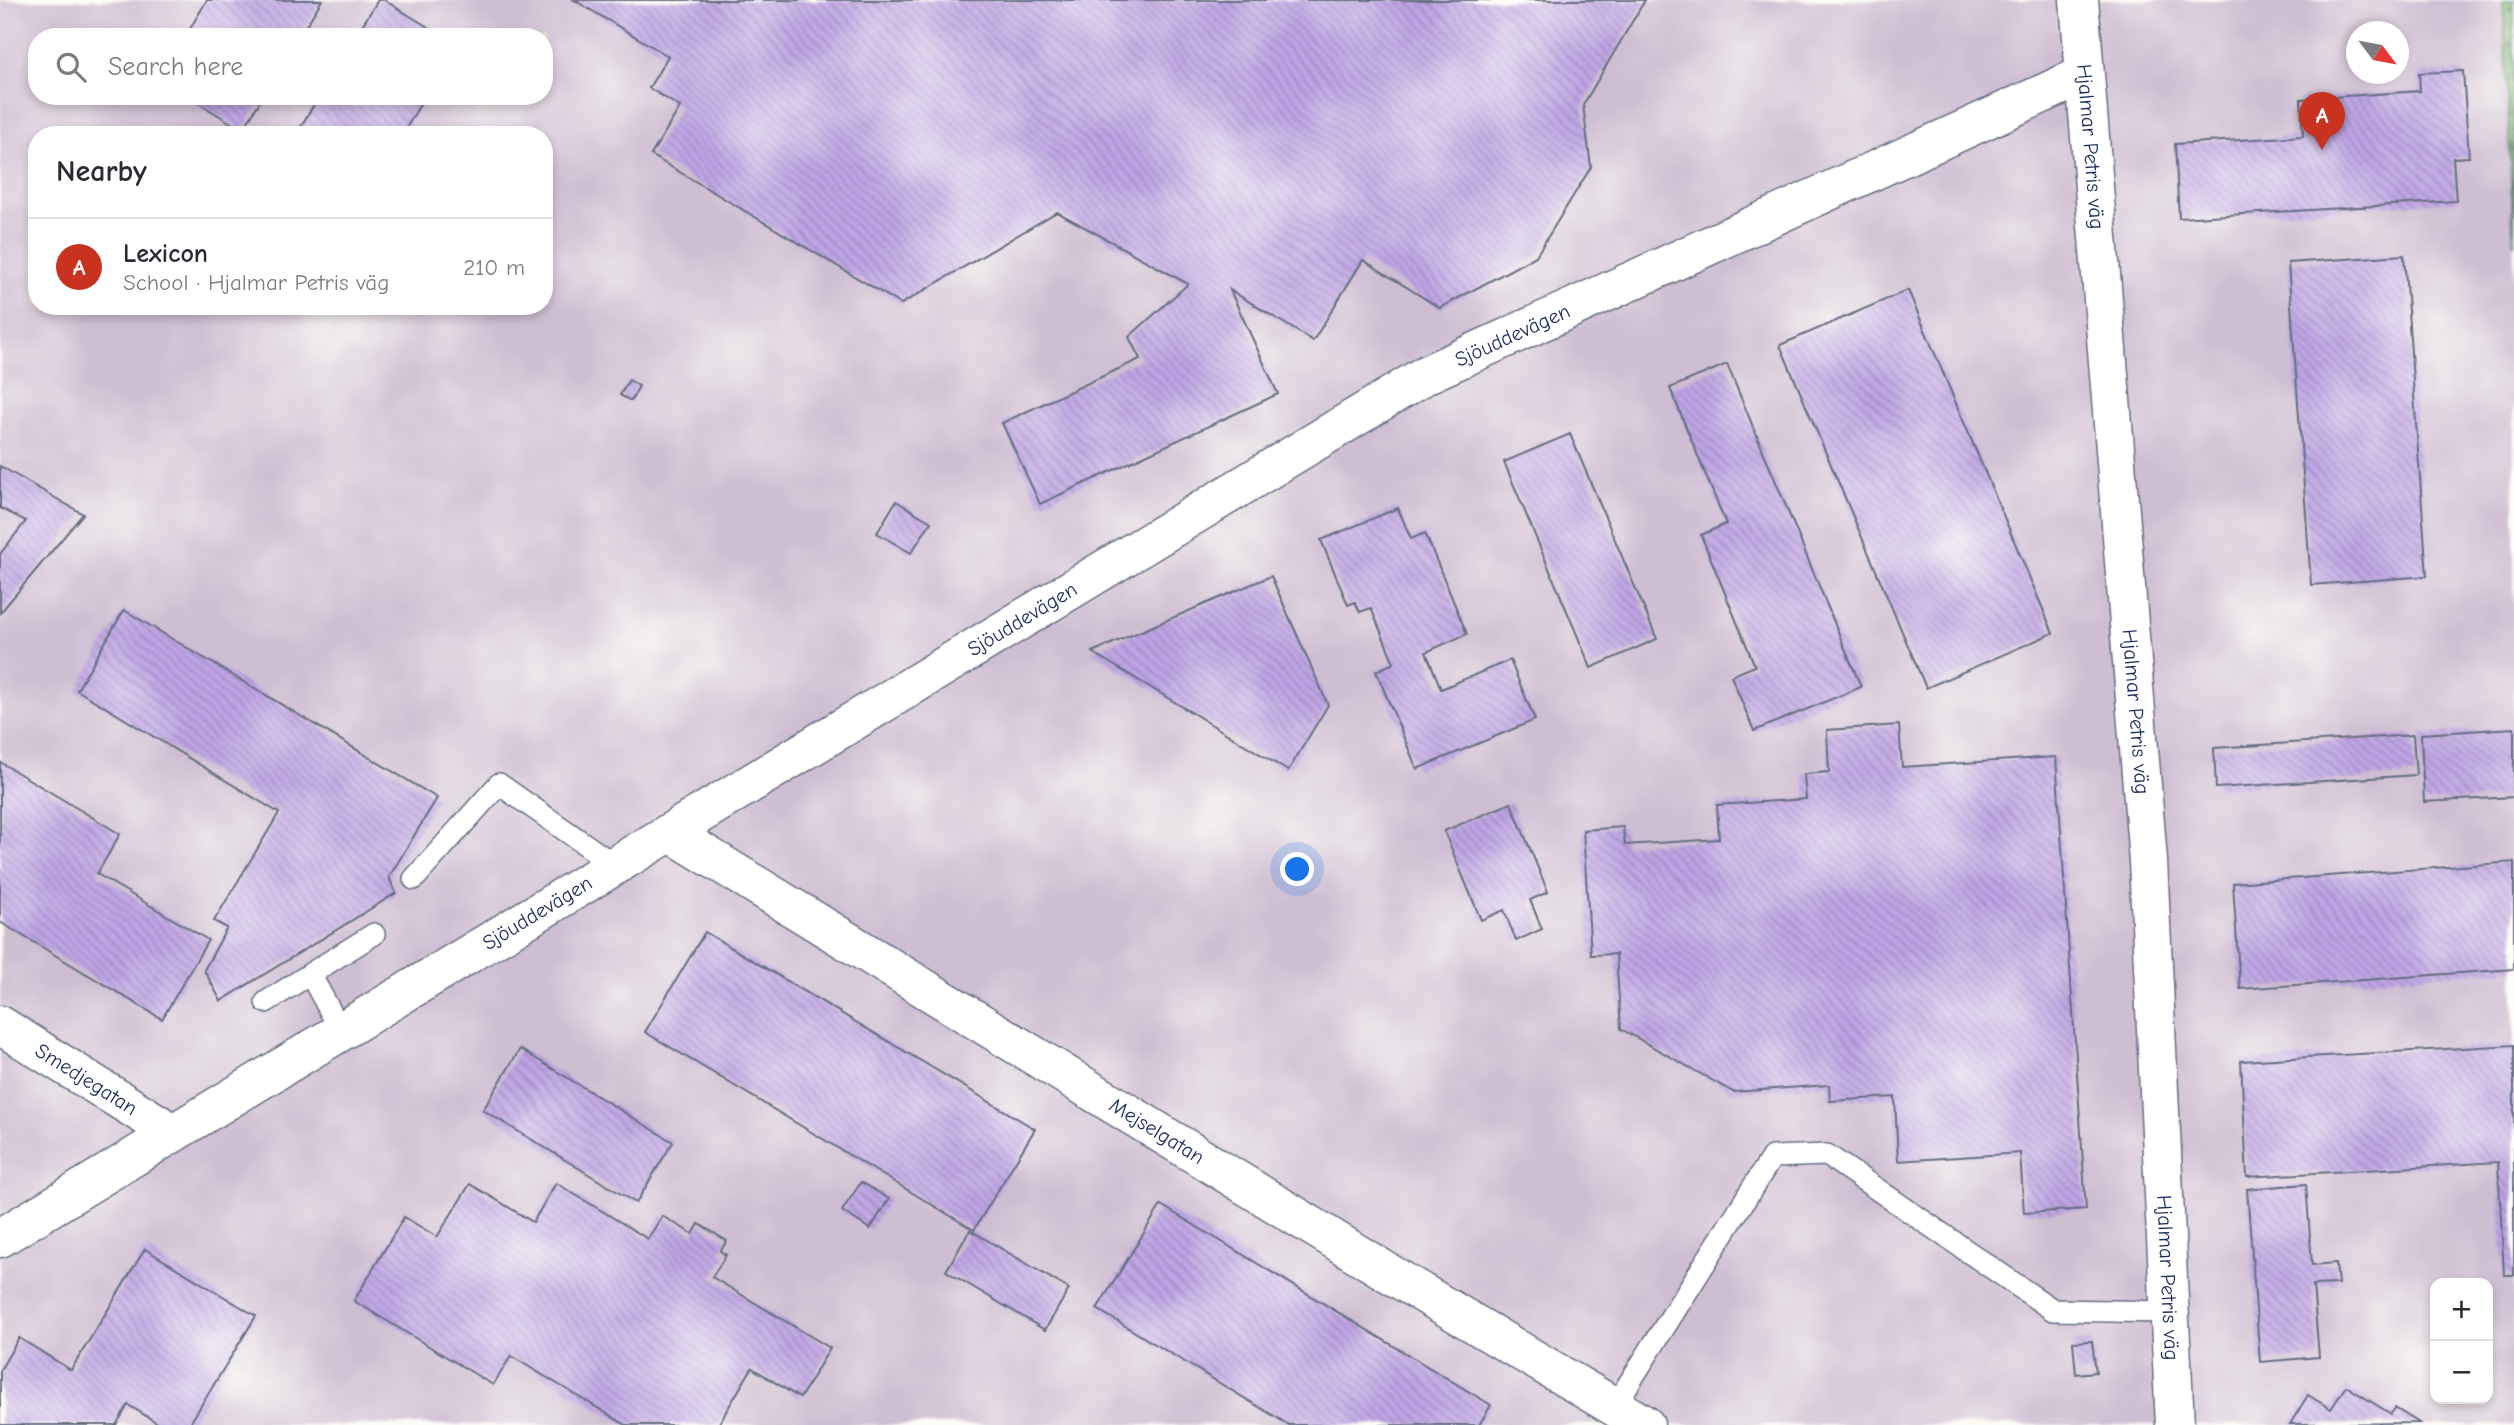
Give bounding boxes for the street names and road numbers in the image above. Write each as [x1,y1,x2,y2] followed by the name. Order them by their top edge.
[2072,63,2109,230] street label: Hjalmar Petris väg
[1451,299,1574,372] street label: Sjöuddevägen
[963,577,1081,661] street label: Sjöuddevägen
[2117,628,2155,795] street label: Hjalmar Petris väg
[478,870,596,955] street label: Sjöuddevägen
[31,1038,142,1120] street label: Smedjegatan
[1105,1093,1209,1169] street label: Mejselgatan
[2152,1194,2184,1361] street label: Hjalmar Petris väg

